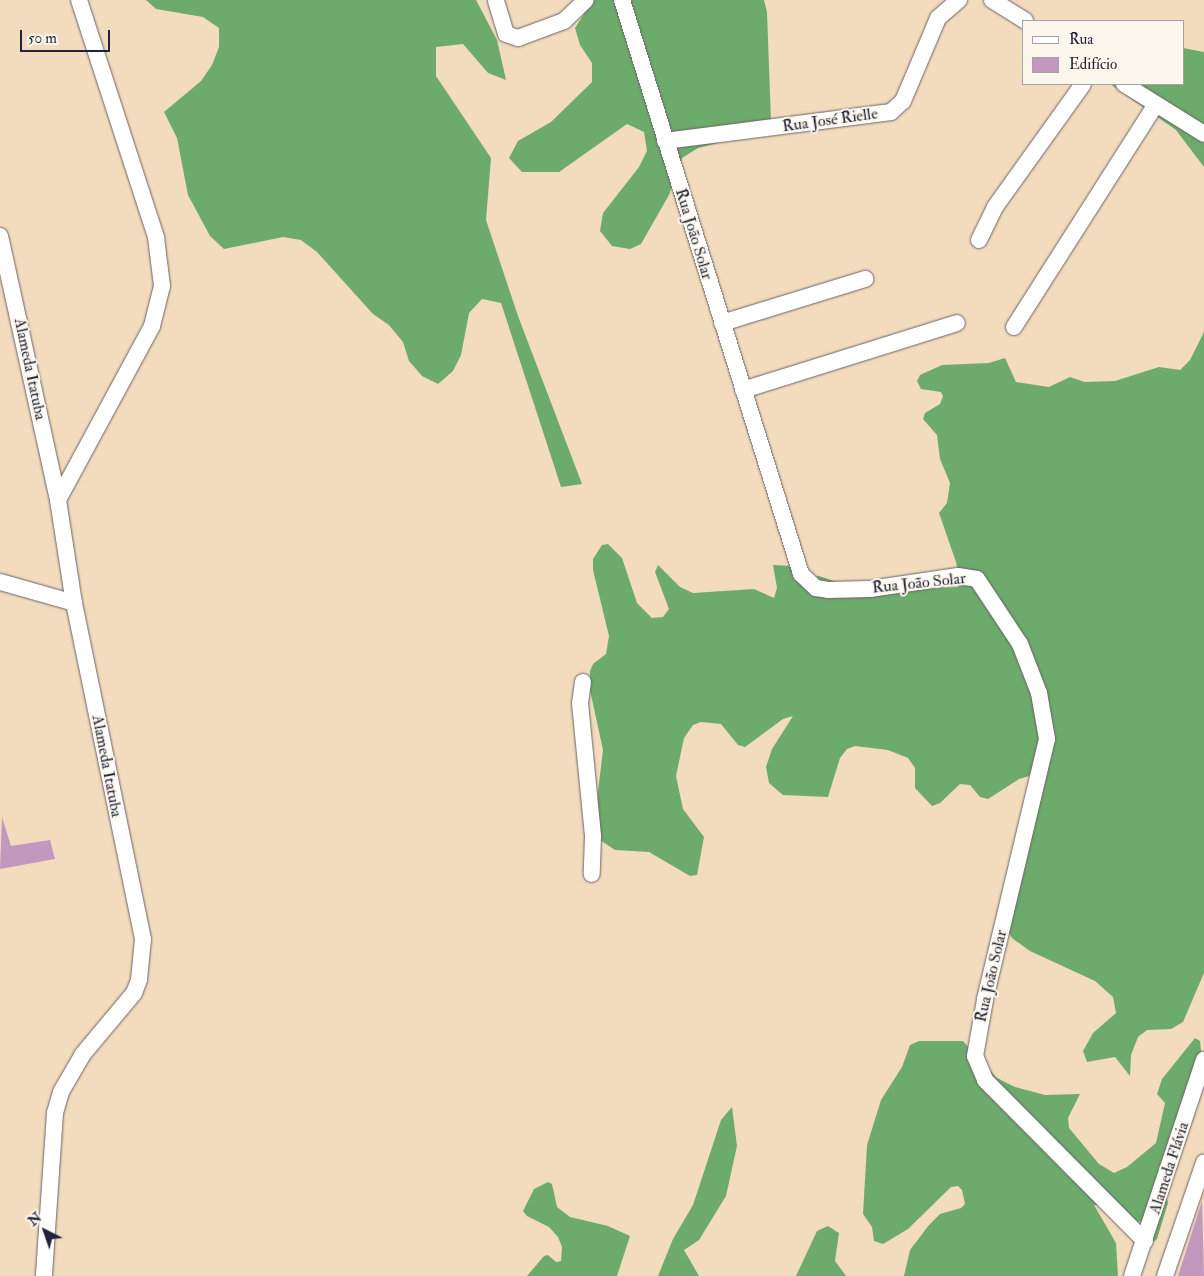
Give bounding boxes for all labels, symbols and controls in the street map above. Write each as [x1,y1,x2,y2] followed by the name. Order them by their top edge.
[22,20,112,52] scale bar
[1022,20,1184,85] legend
[28,29,57,48] text: 50 m
[1069,30,1094,49] text: Rua
[1069,55,1117,74] text: Edifício
[781,104,879,136] street label: Rua José Rielle
[671,186,717,282] street label: Rua João Solar
[10,316,50,422] street label: Alameda Itatuba
[871,569,967,597] street label: Rua João Solar
[88,713,126,819] street label: Alameda Itatuba
[971,928,1011,1024] street label: Rua João Solar
[1145,1119,1193,1217] street label: Alameda Flávia
[20,1206,70,1256] north arrow
[25,1209,45,1230] text: N

